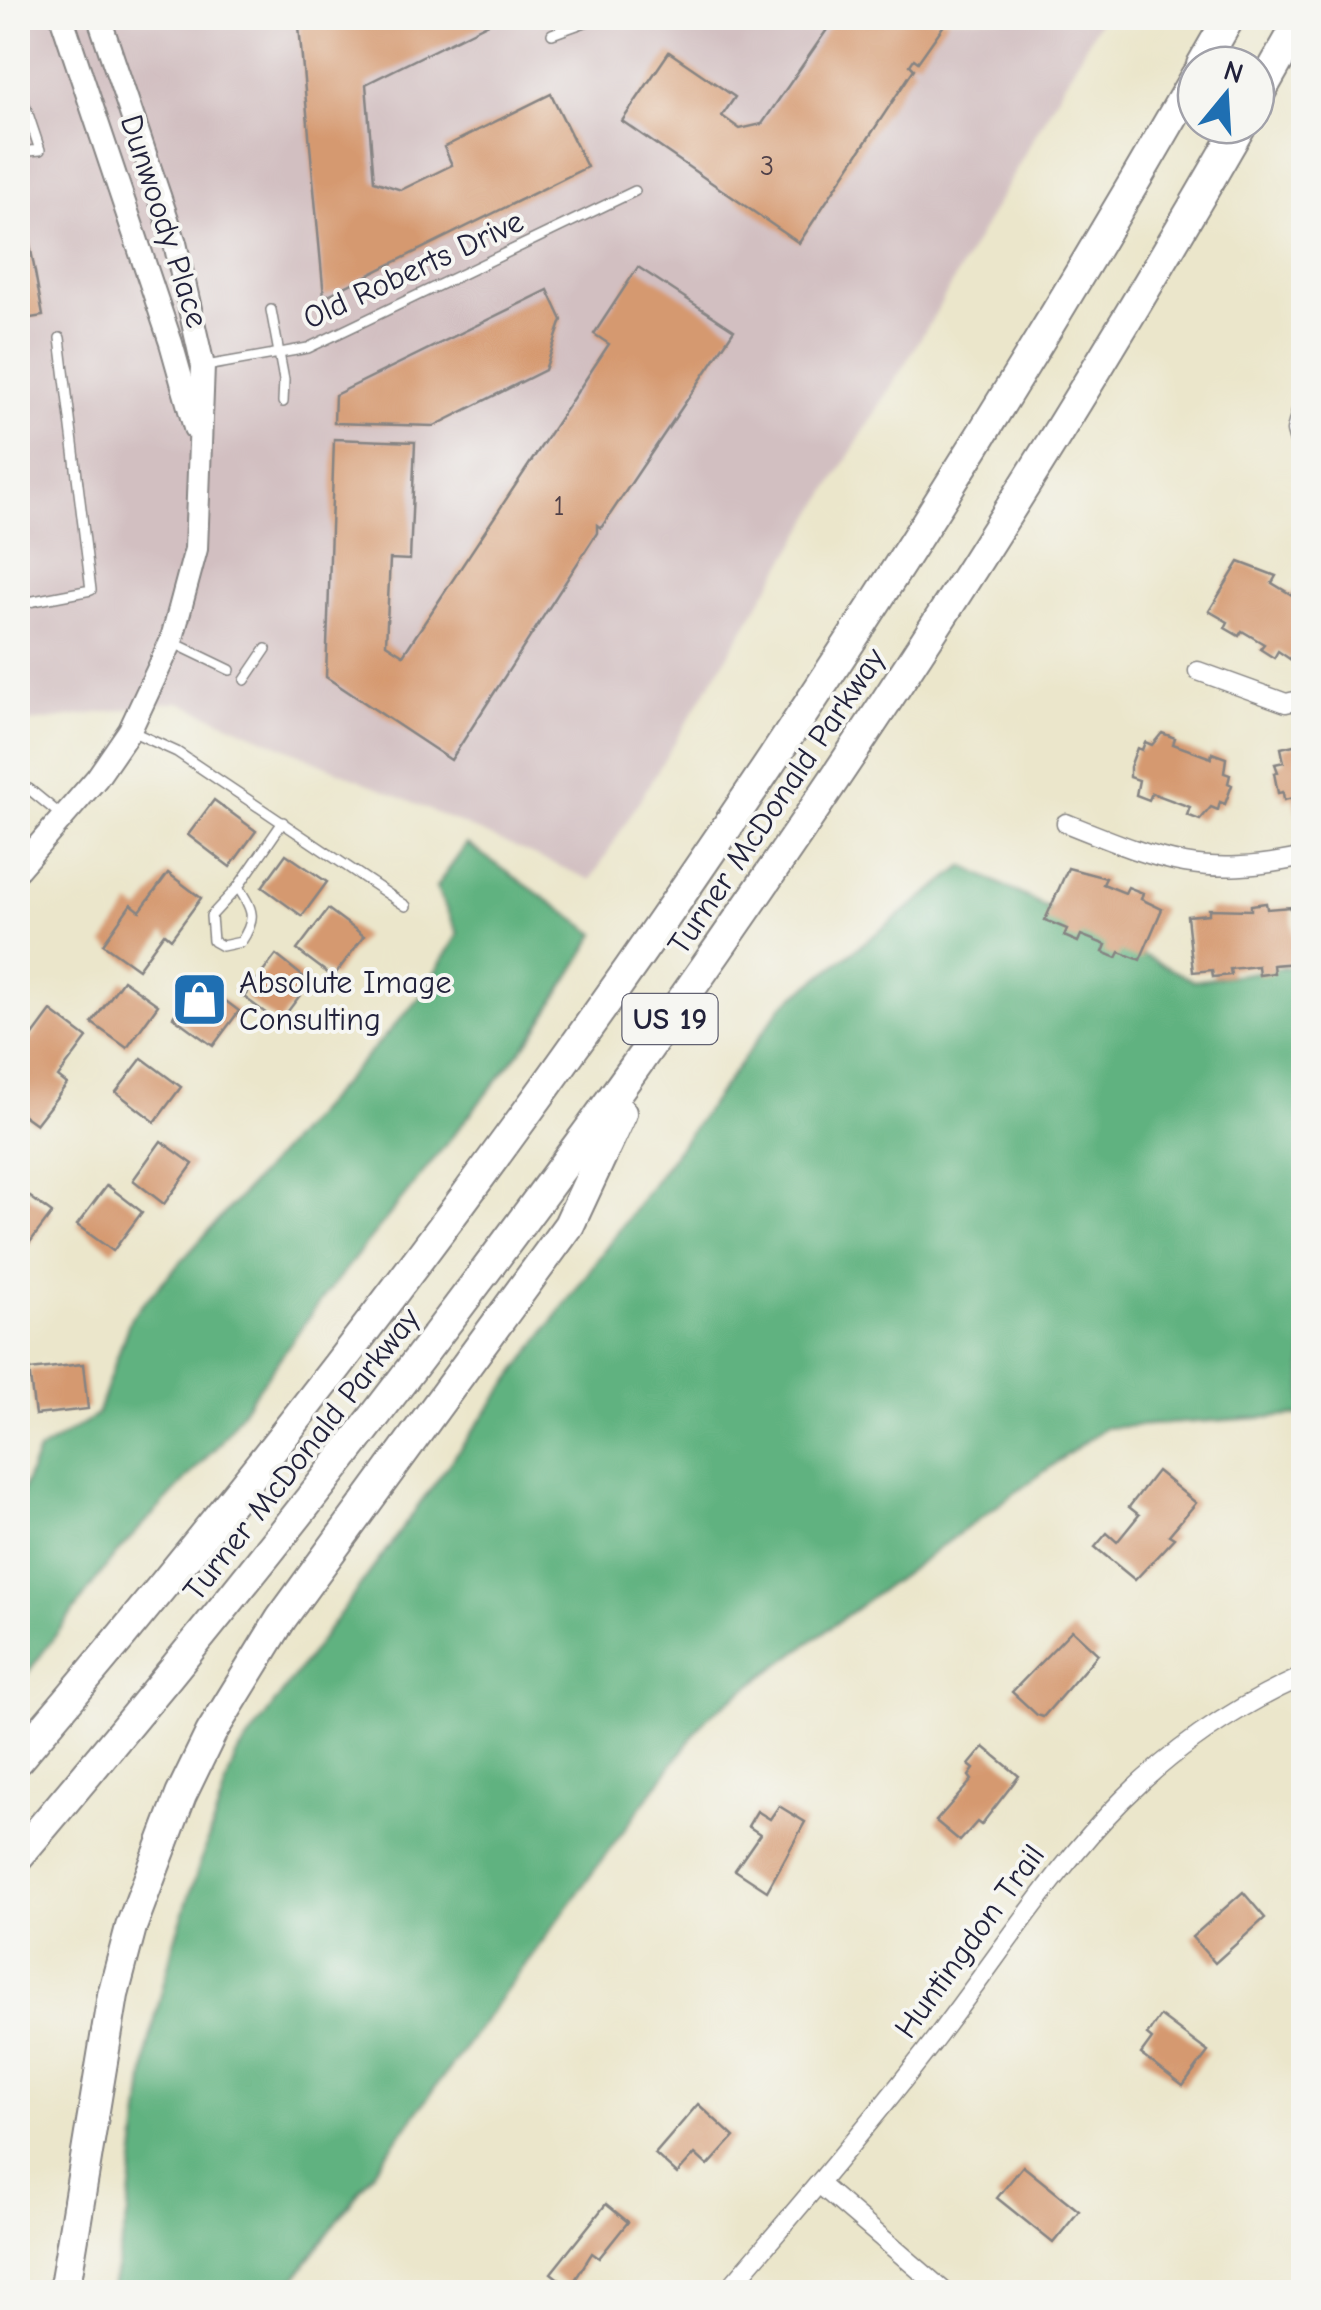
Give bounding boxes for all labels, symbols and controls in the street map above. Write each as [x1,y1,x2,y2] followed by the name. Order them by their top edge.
[1176,45,1276,145] north arrow
[1220,54,1247,90] text: N
[113,110,216,332] street label: Dunwoody Place
[760,150,774,182] house number: 3
[297,202,529,337] street label: Old Roberts Drive
[553,490,565,522] house number: 1
[660,640,893,962] street label: Turner McDonald Parkway
[239,964,451,1038] place label: Absolute Image Consulting
[170,970,230,1030] shop icon: Absolute Image Consulting
[622,994,718,1044] road number: US 19
[175,1300,428,1608] street label: Turner McDonald Parkway
[887,1837,1052,2045] street label: Huntingdon Trail

